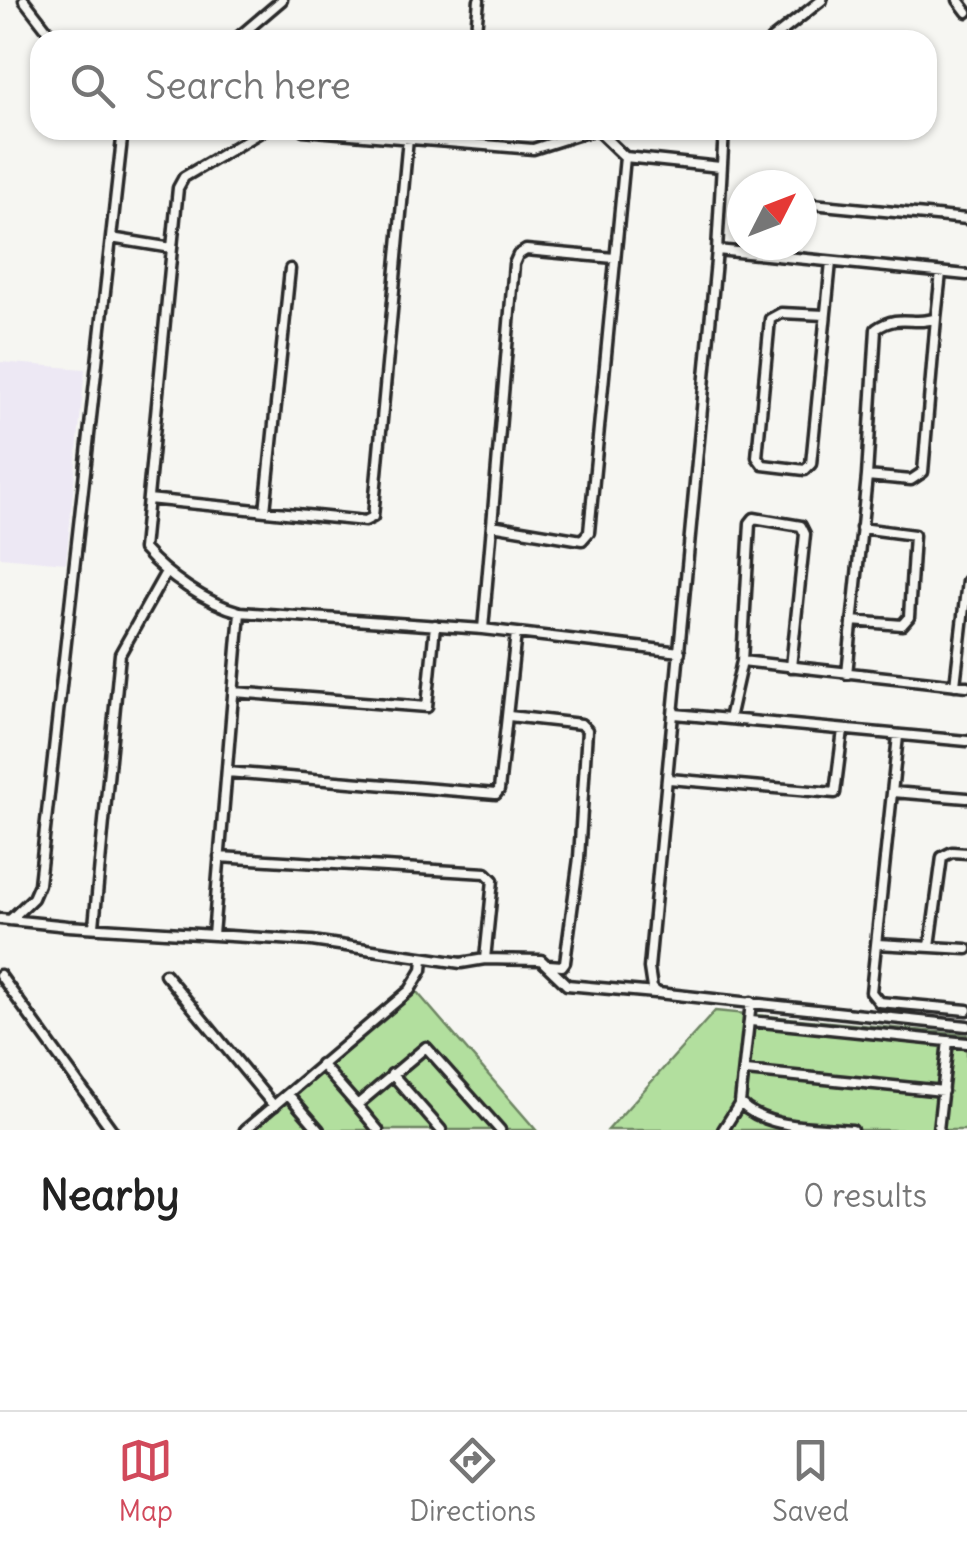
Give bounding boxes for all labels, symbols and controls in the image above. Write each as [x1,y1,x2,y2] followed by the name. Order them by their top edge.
[30,30,937,140] search box
[65,58,120,113] icon: search
[145,62,351,109] text: Search here
[727,170,817,260] north arrow
[40,1169,179,1221] text: Nearby
[803,1175,927,1216] text: 0 results
[118,1433,173,1529] tab: Map
[409,1433,536,1529] tab: Directions
[772,1433,849,1529] tab: Saved

